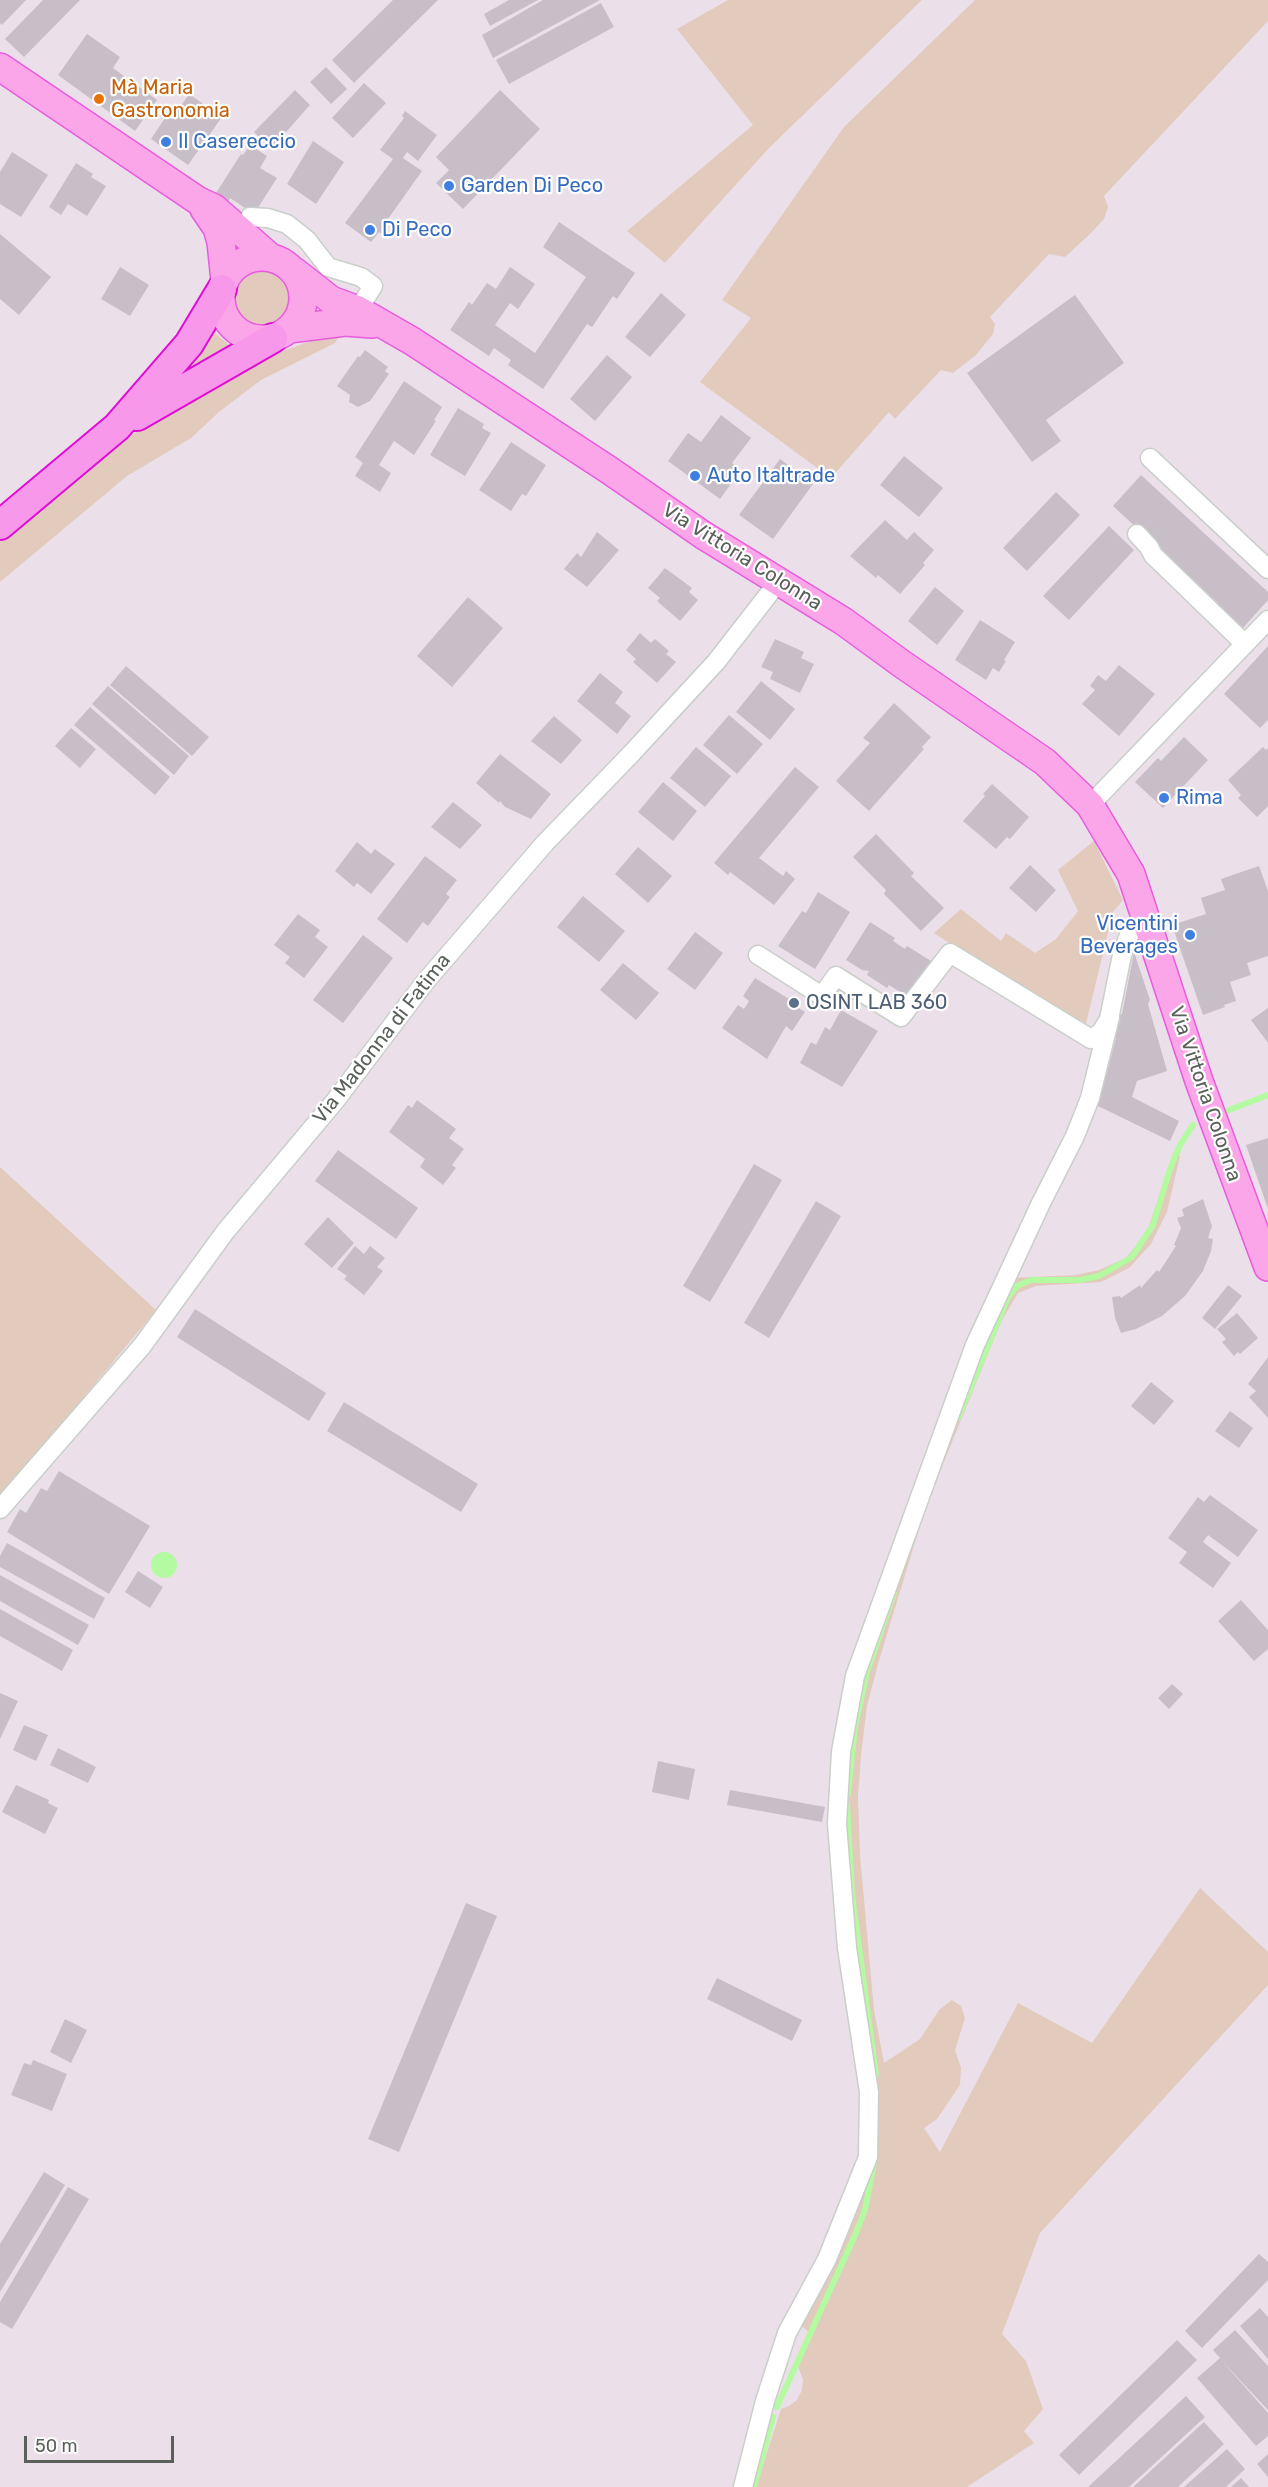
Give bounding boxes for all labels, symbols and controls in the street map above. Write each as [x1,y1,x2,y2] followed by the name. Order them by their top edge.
[111,76,230,123] place label: Mà Maria Gastronomia
[92,92,106,106] marker: Mà Maria Gastronomia
[178,130,296,154] place label: Il Casereccio
[159,135,173,149] marker: Il Casereccio
[461,174,603,198] place label: Garden Di Peco
[442,179,456,193] marker: Garden Di Peco
[382,218,452,242] place label: Di Peco
[363,223,377,237] marker: Di Peco
[707,464,835,488] place label: Auto Italtrade
[688,469,702,483] marker: Auto Italtrade
[658,498,826,616] street label: Via Vittoria Colonna
[1176,786,1223,810] place label: Rima
[1157,791,1171,805] marker: Rima
[1080,912,1178,959] place label: Vicentini Beverages
[1183,928,1197,942] marker: Vicentini Beverages
[308,949,456,1129] street label: Via Madonna di Fatima
[806,991,948,1015] place label: OSINT LAB 360
[787,996,801,1010] marker: OSINT LAB 360
[1164,1003,1246,1185] street label: Via Vittoria Colonna
[27,2424,177,2462] scale bar
[35,2435,78,2457] text: 50 m

